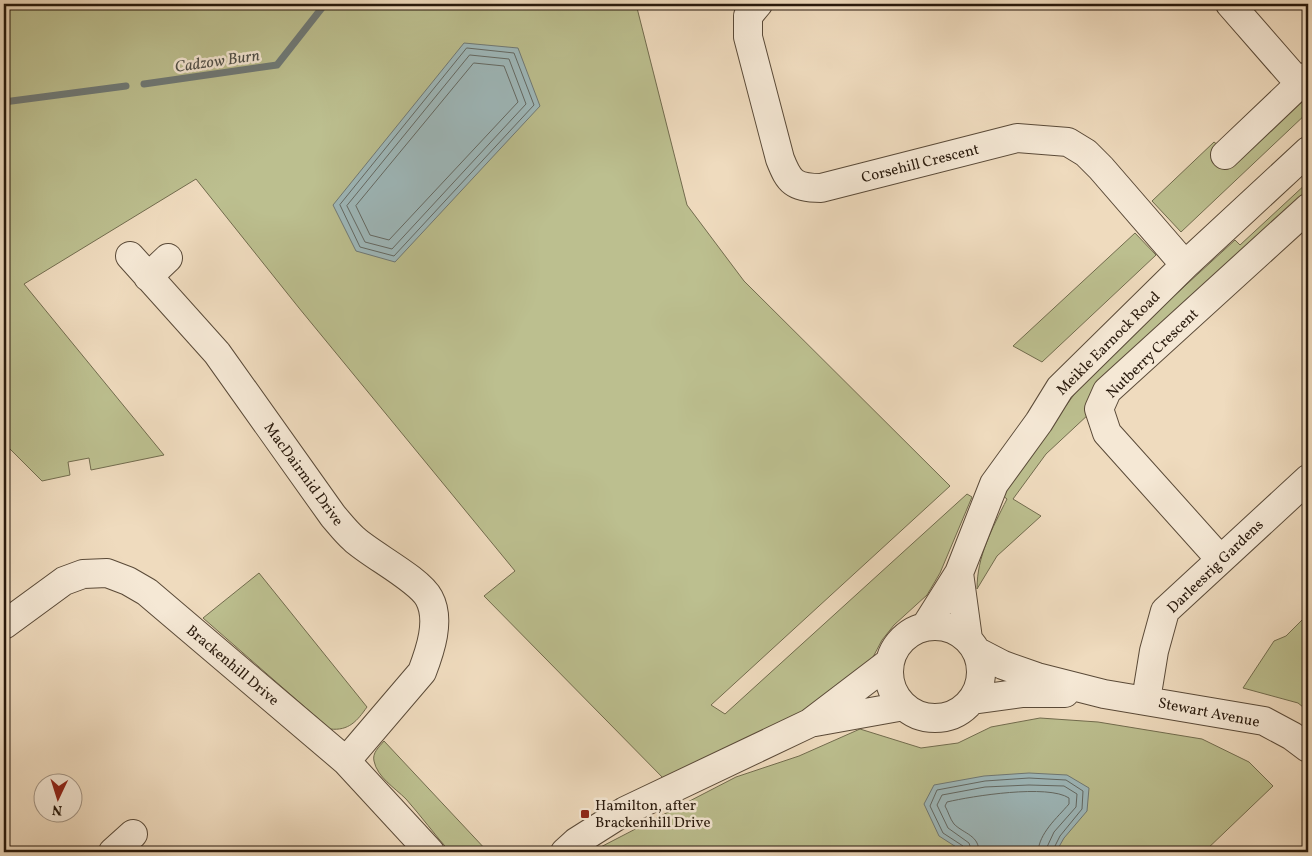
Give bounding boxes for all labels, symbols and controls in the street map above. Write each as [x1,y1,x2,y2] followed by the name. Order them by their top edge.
[173,45,261,79] water label: Cadzow Burn
[859,140,981,189] street label: Corsehill Crescent
[1052,287,1166,401] street label: Meikle Earnock Road
[1102,304,1204,404] street label: Nutberry Crescent
[258,419,348,531] street label: MacDairmid Drive
[1163,515,1269,619] street label: Darleesrig Gardens
[181,621,283,711] street label: Brackenhill Drive
[1156,693,1261,734] street label: Stewart Avenue
[32,774,82,824] north arrow
[595,796,711,834] place label: Hamilton, after Brackenhill Drive
[51,800,63,819] text: N
[579,808,591,820] marker: Hamilton, after Brackenhill Drive

